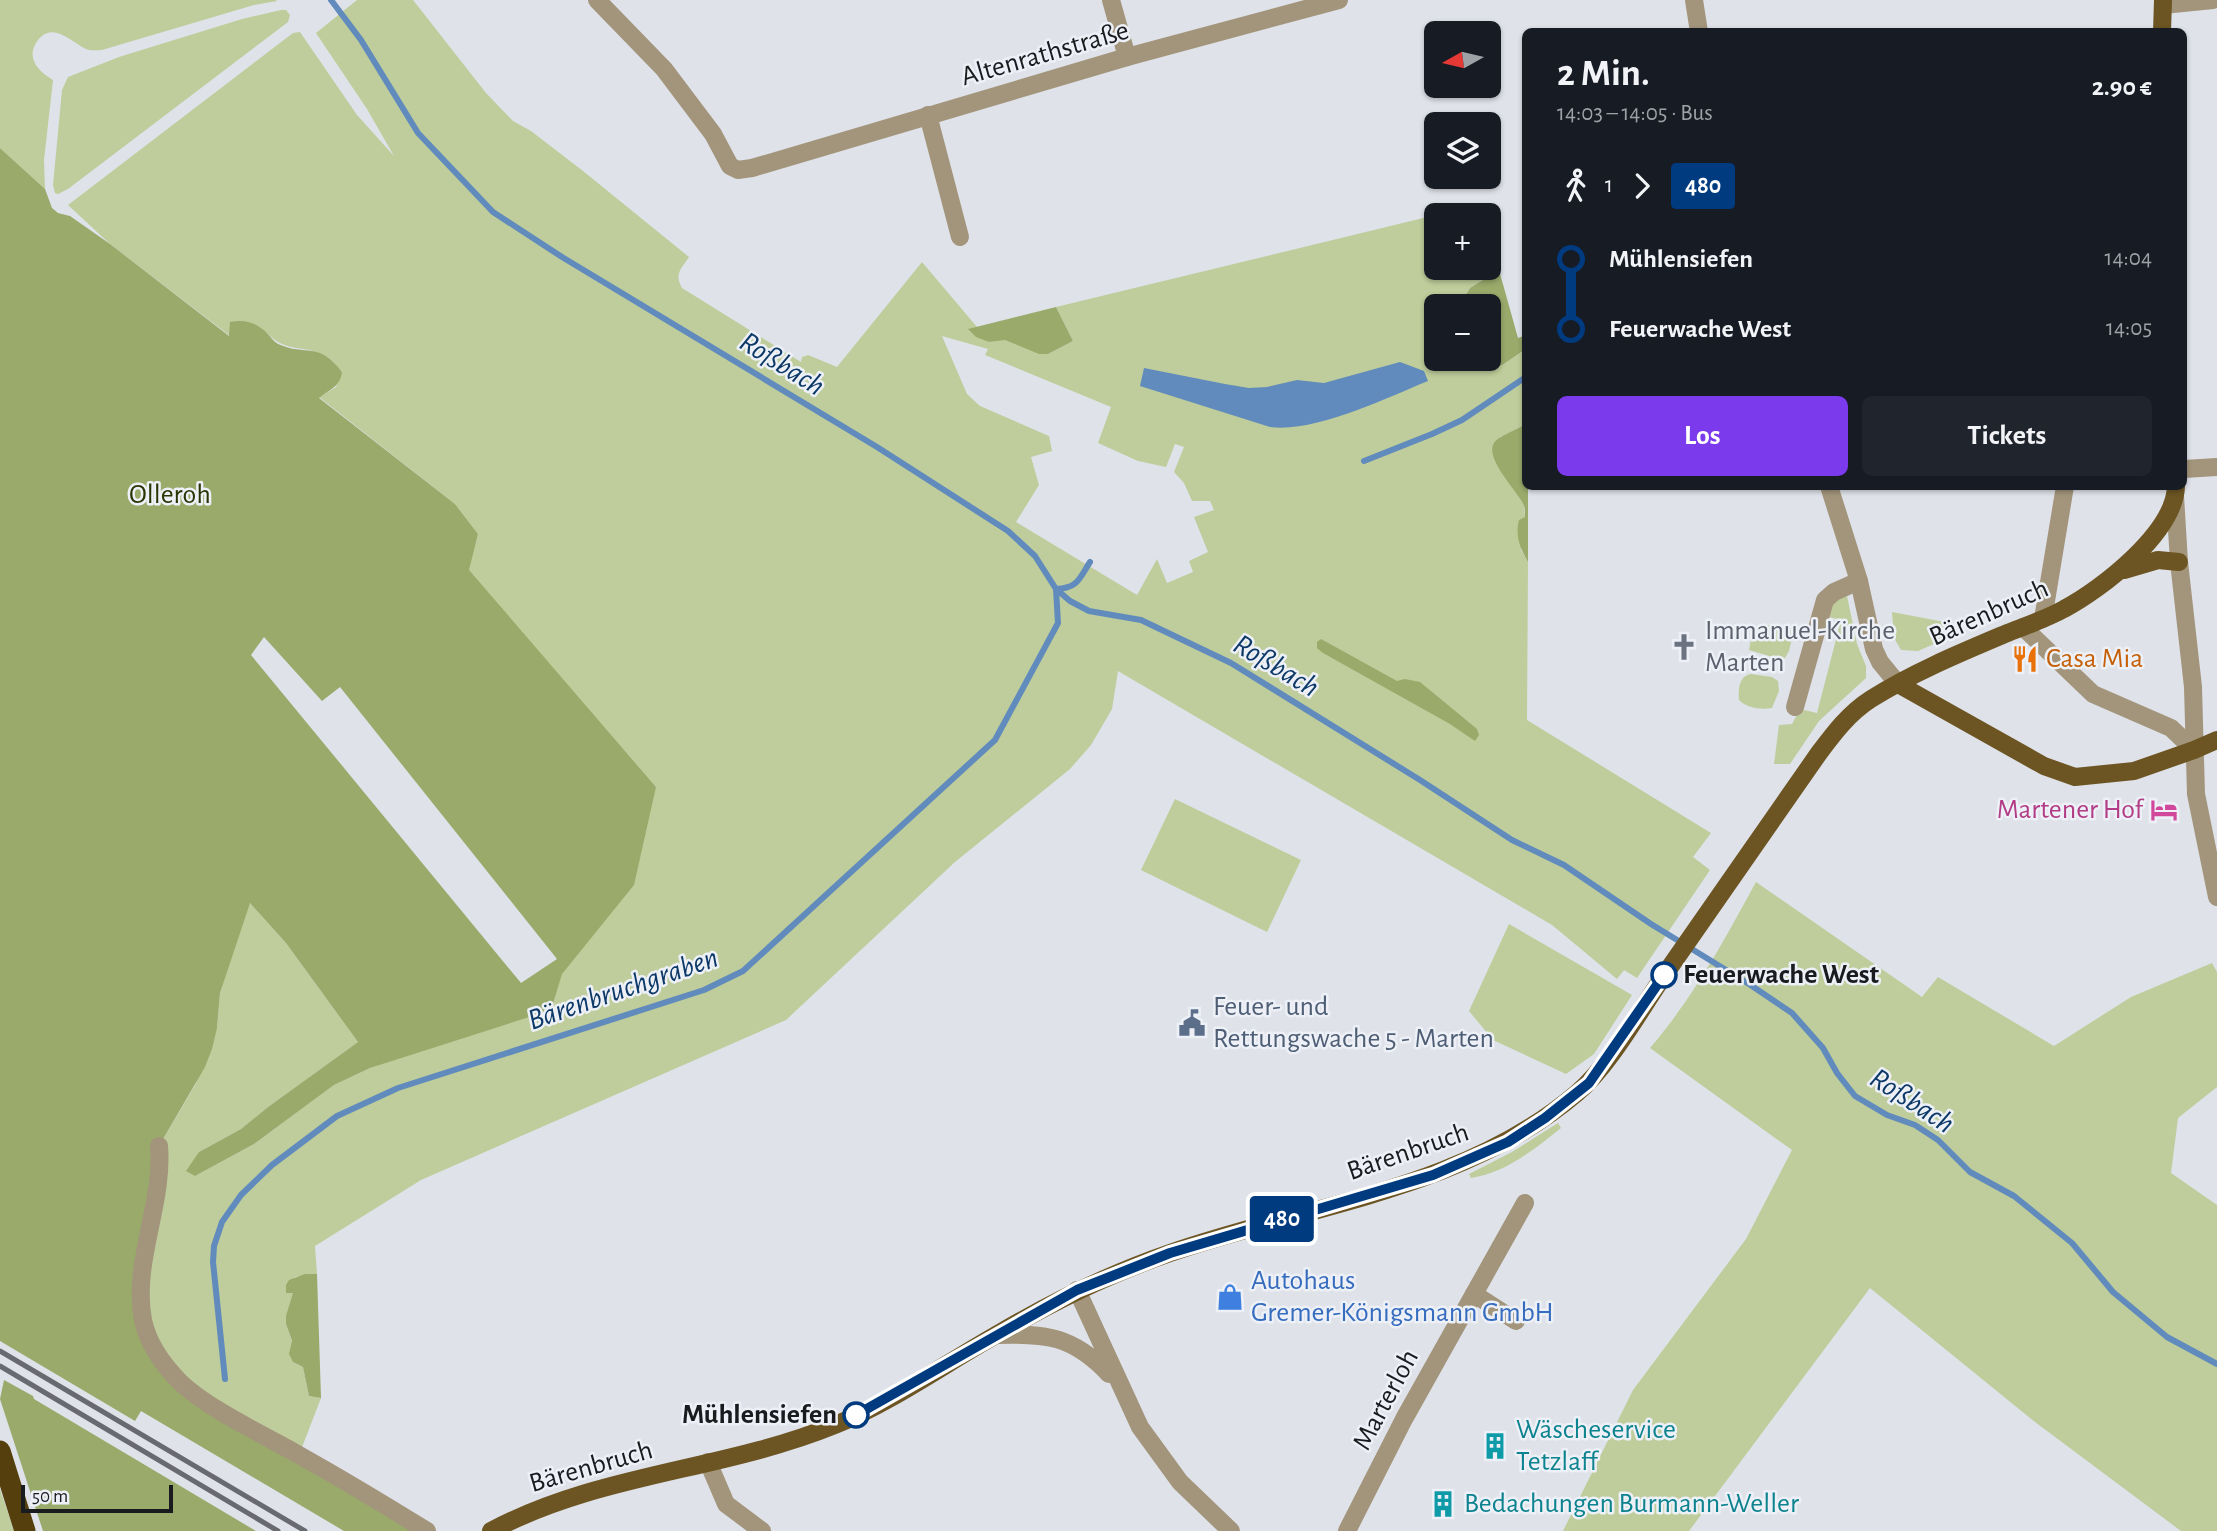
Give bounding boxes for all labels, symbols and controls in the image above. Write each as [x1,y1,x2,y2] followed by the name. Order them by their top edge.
[958,17,1132,91] street label: Altenrathstraße
[1424,21,1502,98] north arrow
[1424,21,1501,371] map controls
[1557,55,1650,93] text: 2 Min.
[2092,74,2152,100] text: 2.90 €
[1557,102,1713,125] text: 14:03 – 14:05 · Bus
[1424,112,1501,189] button: layers
[1557,167,1595,205] icon: walk
[1623,167,1661,205] icon: forward
[1605,174,1613,197] text: 1
[1685,174,1721,198] text: 480
[1424,203,1501,280] button: +
[1609,246,1753,272] text: Mühlensiefen
[2105,247,2152,270] text: 14:04
[1424,294,1501,371] button: −
[1609,316,1791,342] text: Feuerwache West
[2106,317,2152,340] text: 14:05
[734,326,830,402] water label: Roßbach
[1557,396,1848,476] button: Los
[1862,396,2152,476] button: Tickets
[129,481,211,509] park label: Olleroh
[1925,574,2053,652] street label: Bärenbruch
[1705,617,1895,677] place label: Immanuel-Kirche Marten
[1228,629,1324,703] water label: Roßbach
[1669,632,1699,662] church icon: Immanuel-Kirche Marten
[2010,644,2040,674] restaurant icon: Casa Mia
[2046,645,2143,673] place label: Casa Mia
[2149,795,2179,825] hotel icon: Martener Hof
[1997,796,2145,824] place label: Martener Hof
[524,942,722,1036] water label: Bärenbruchgraben
[1683,961,1880,989] place label: Feuerwache West
[1651,962,1677,988] marker: Feuerwache West
[1213,993,1494,1053] place label: Feuer- und Rettungswache 5 - Marten
[1177,1008,1207,1038] public building icon: Feuer- und Rettungswache 5 - Marten
[1865,1063,1959,1139] water label: Roßbach
[1343,1118,1473,1186] street label: Bärenbruch
[1242,1196,1322,1242] line badge: 480
[1264,1207,1300,1231] text: 480
[1251,1267,1554,1327] place label: Autohaus Gremer-Königsmann GmbH
[1215,1282,1245,1312] shop icon: Autohaus Gremer-Königsmann GmbH
[1348,1345,1424,1455] street label: Marterloh
[682,1401,837,1429] place label: Mühlensiefen
[843,1402,869,1428] marker: Mühlensiefen
[1516,1416,1676,1476] place label: Wäscheservice Tetzlaff
[1480,1431,1510,1461] building icon: Wäscheservice Tetzlaff
[526,1436,656,1498] street label: Bärenbruch
[21,1482,173,1514] scale bar
[32,1487,68,1506] text: 50 m
[1428,1489,1458,1519] building icon: Bedachungen Burmann-Weller
[1464,1490,1799,1518] place label: Bedachungen Burmann-Weller

